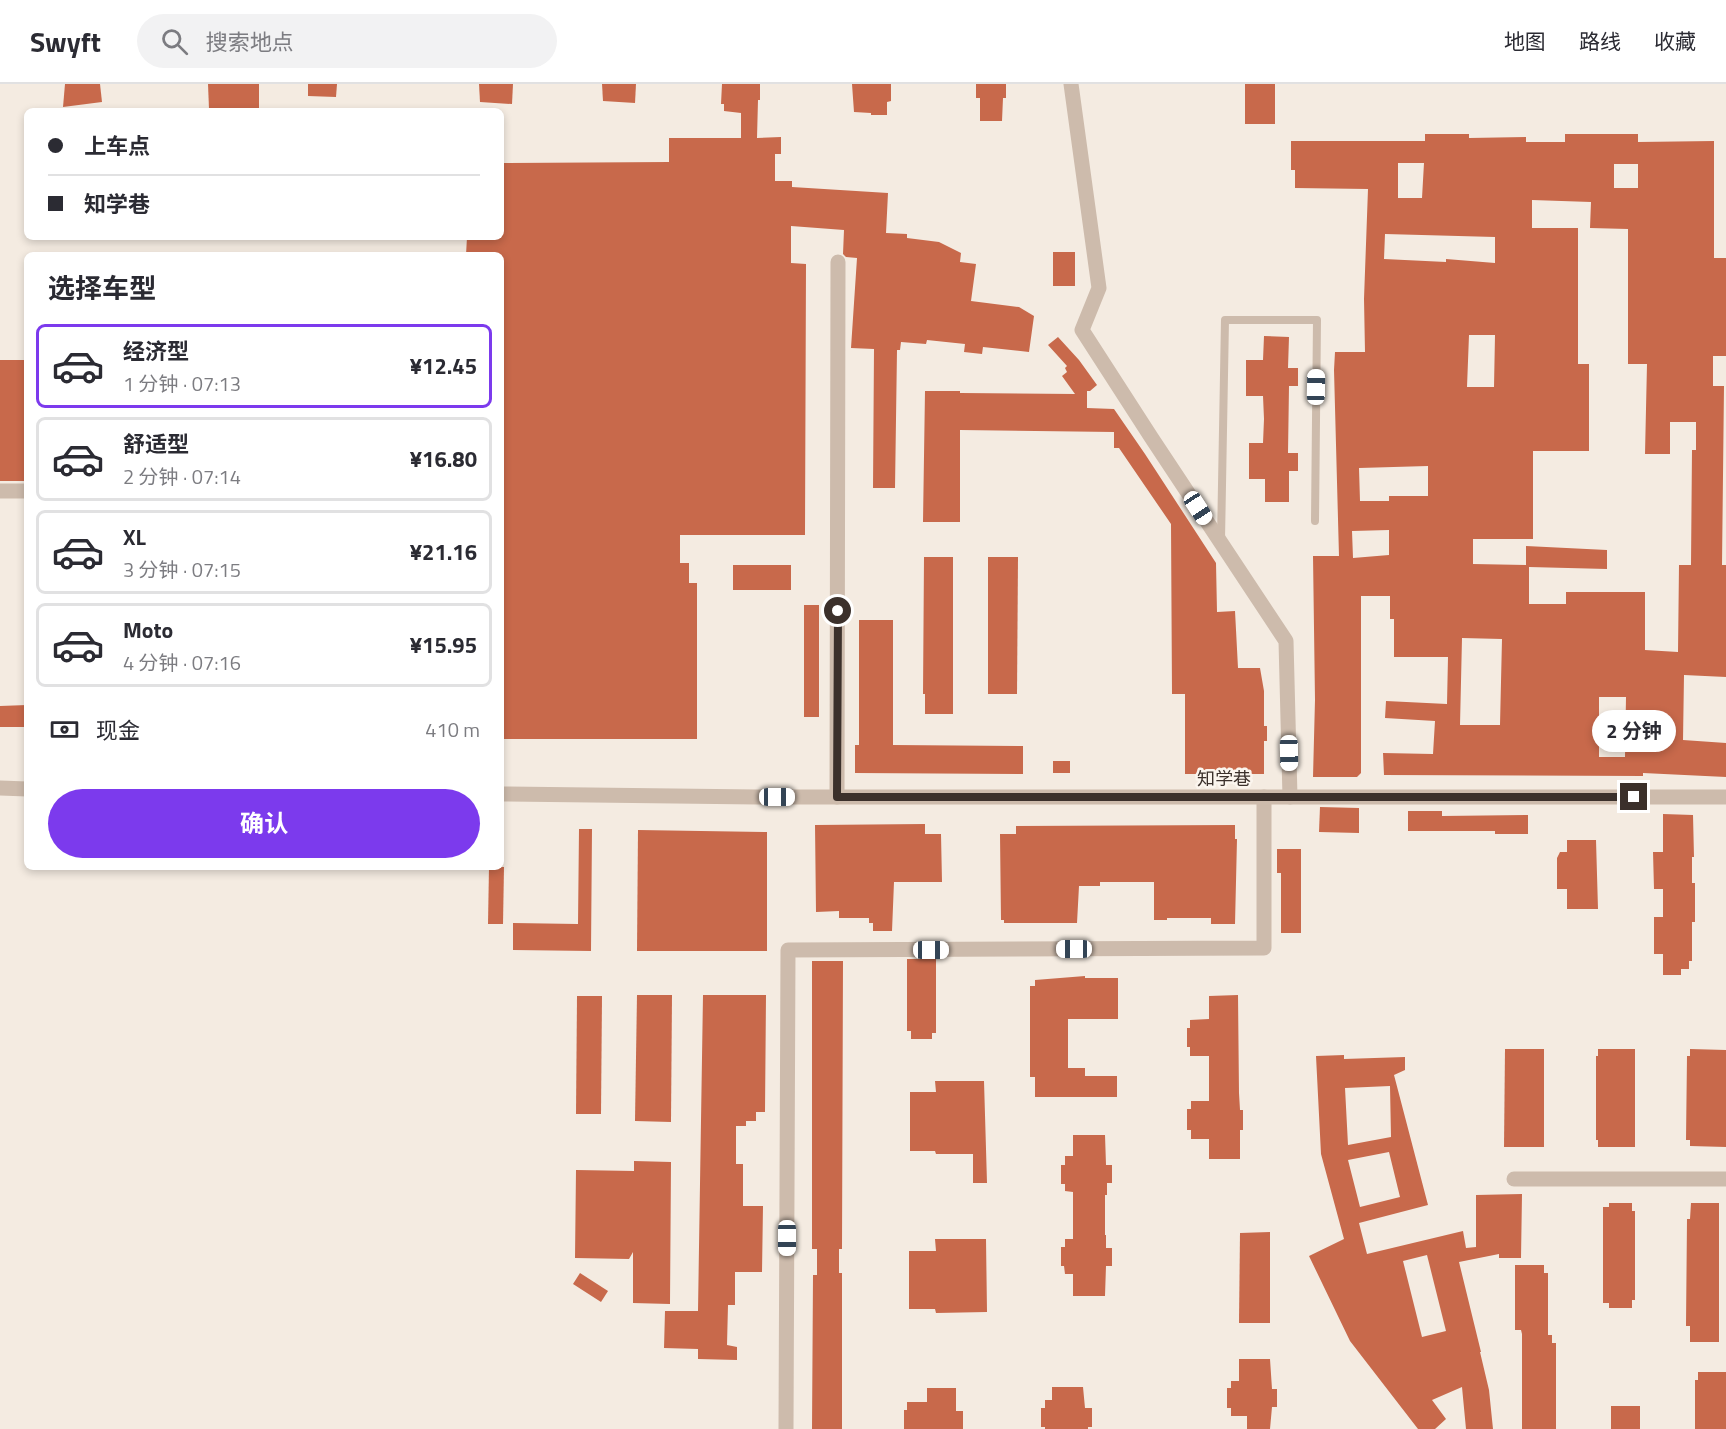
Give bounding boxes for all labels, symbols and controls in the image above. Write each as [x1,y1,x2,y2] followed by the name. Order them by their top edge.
[137,14,557,68] search box
[30,20,101,63] text: Swyft
[158,25,191,58] icon: search
[206,25,294,59] text: 搜索地点
[1504,25,1546,57] text: 地图
[1579,25,1621,57] text: 路线
[1654,25,1696,57] text: 收藏
[84,129,150,163] text: 上车点
[84,187,150,221] text: 知学巷
[48,267,156,308] text: 选择车型
[123,334,189,368] text: 经济型
[51,339,105,393] icon: car
[410,349,477,383] text: ¥12.45
[123,368,241,399] text: 1 分钟 · 07:13
[1307,369,1325,405] car
[123,427,189,461] text: 舒适型
[51,432,105,486] icon: car
[410,442,477,476] text: ¥16.80
[123,461,241,492] text: 2 分钟 · 07:14
[1181,488,1215,528] car
[123,520,146,554] text: XL
[51,525,105,579] icon: car
[410,535,477,569] text: ¥21.16
[123,554,241,585] text: 3 分钟 · 07:15
[824,597,851,624] route start
[123,613,173,647] text: Moto
[51,618,105,672] icon: car
[410,628,477,662] text: ¥15.95
[123,647,241,678] text: 4 分钟 · 07:16
[1592,710,1676,752] callout: 2 分钟
[48,713,81,746] icon: cash
[96,713,140,747] text: 现金
[425,714,480,745] text: 410 m
[1606,715,1662,746] text: 2 分钟
[1280,735,1298,771] car
[1197,765,1251,792] street label: 知学巷
[1620,783,1647,810] route end
[759,788,795,806] car
[48,789,480,858] button: 确认
[1056,940,1092,958] car
[913,941,949,959] car
[778,1220,796,1256] car

